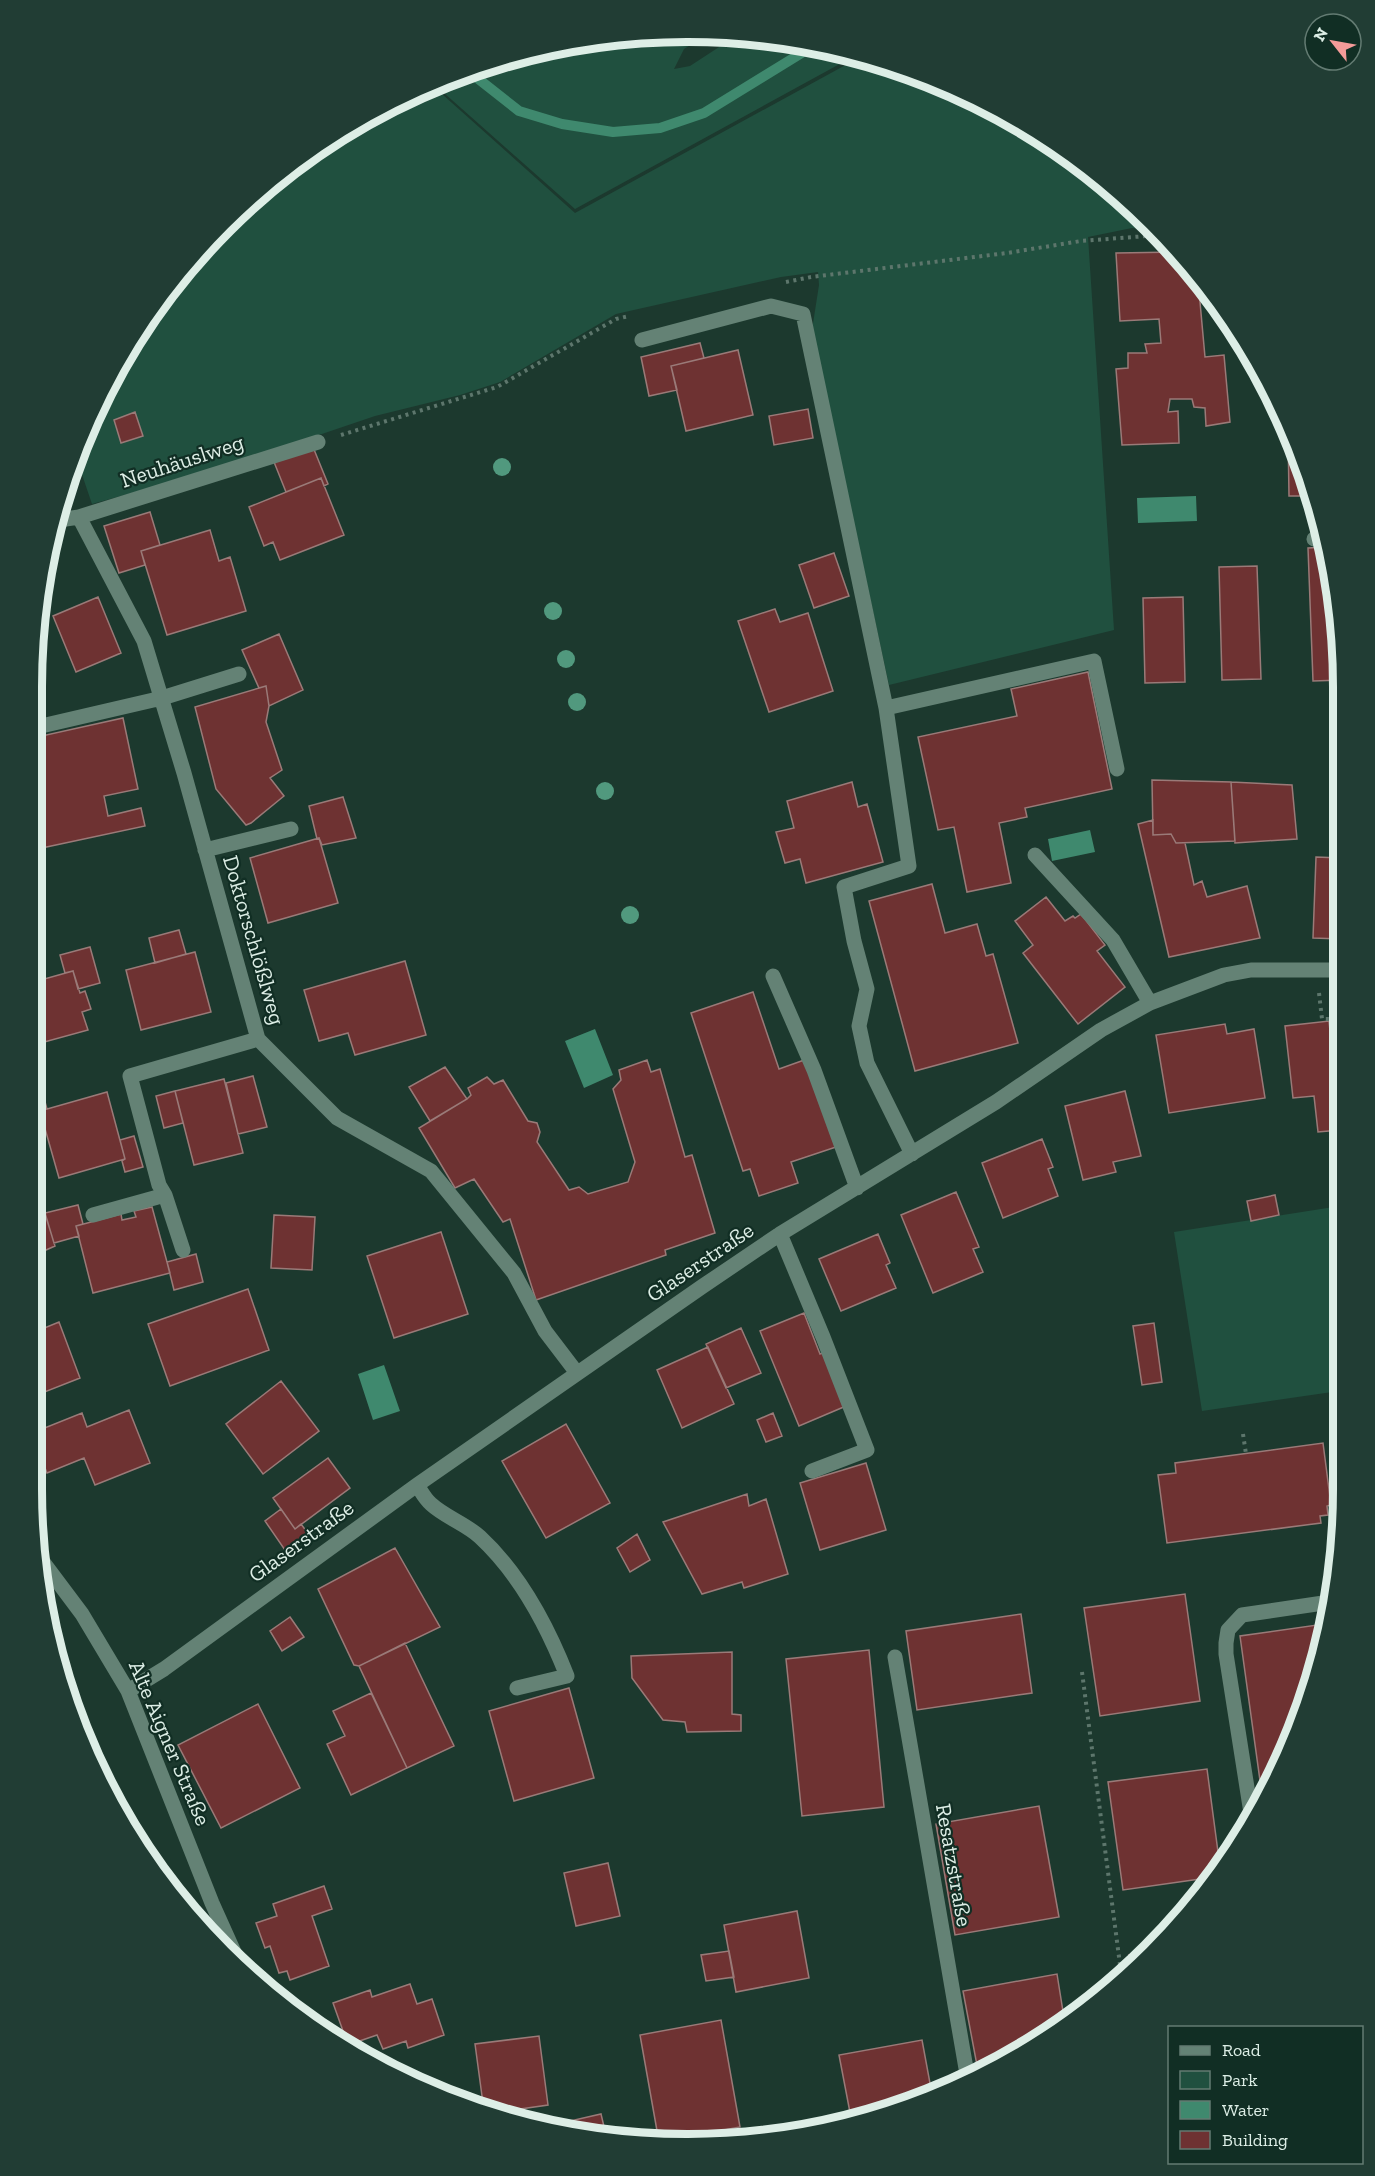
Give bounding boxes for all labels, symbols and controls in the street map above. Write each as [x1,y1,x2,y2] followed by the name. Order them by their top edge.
[1303,12,1363,72] north arrow
[1309,24,1332,45] text: N
[117,428,247,494] street label: Neuhäuslweg
[217,852,291,1028] street label: Doktorschlößlweg
[641,1216,759,1308] street label: Glaserstraße
[243,1494,359,1588] street label: Glaserstraße
[123,1656,217,1830] street label: Alte Aigner Straße
[930,1801,978,1929] street label: Resatzstraße
[1168,2026,1363,2164] legend
[1222,2039,1261,2061] text: Road
[1222,2069,1258,2091] text: Park
[1222,2099,1269,2121] text: Water
[1222,2129,1288,2151] text: Building

